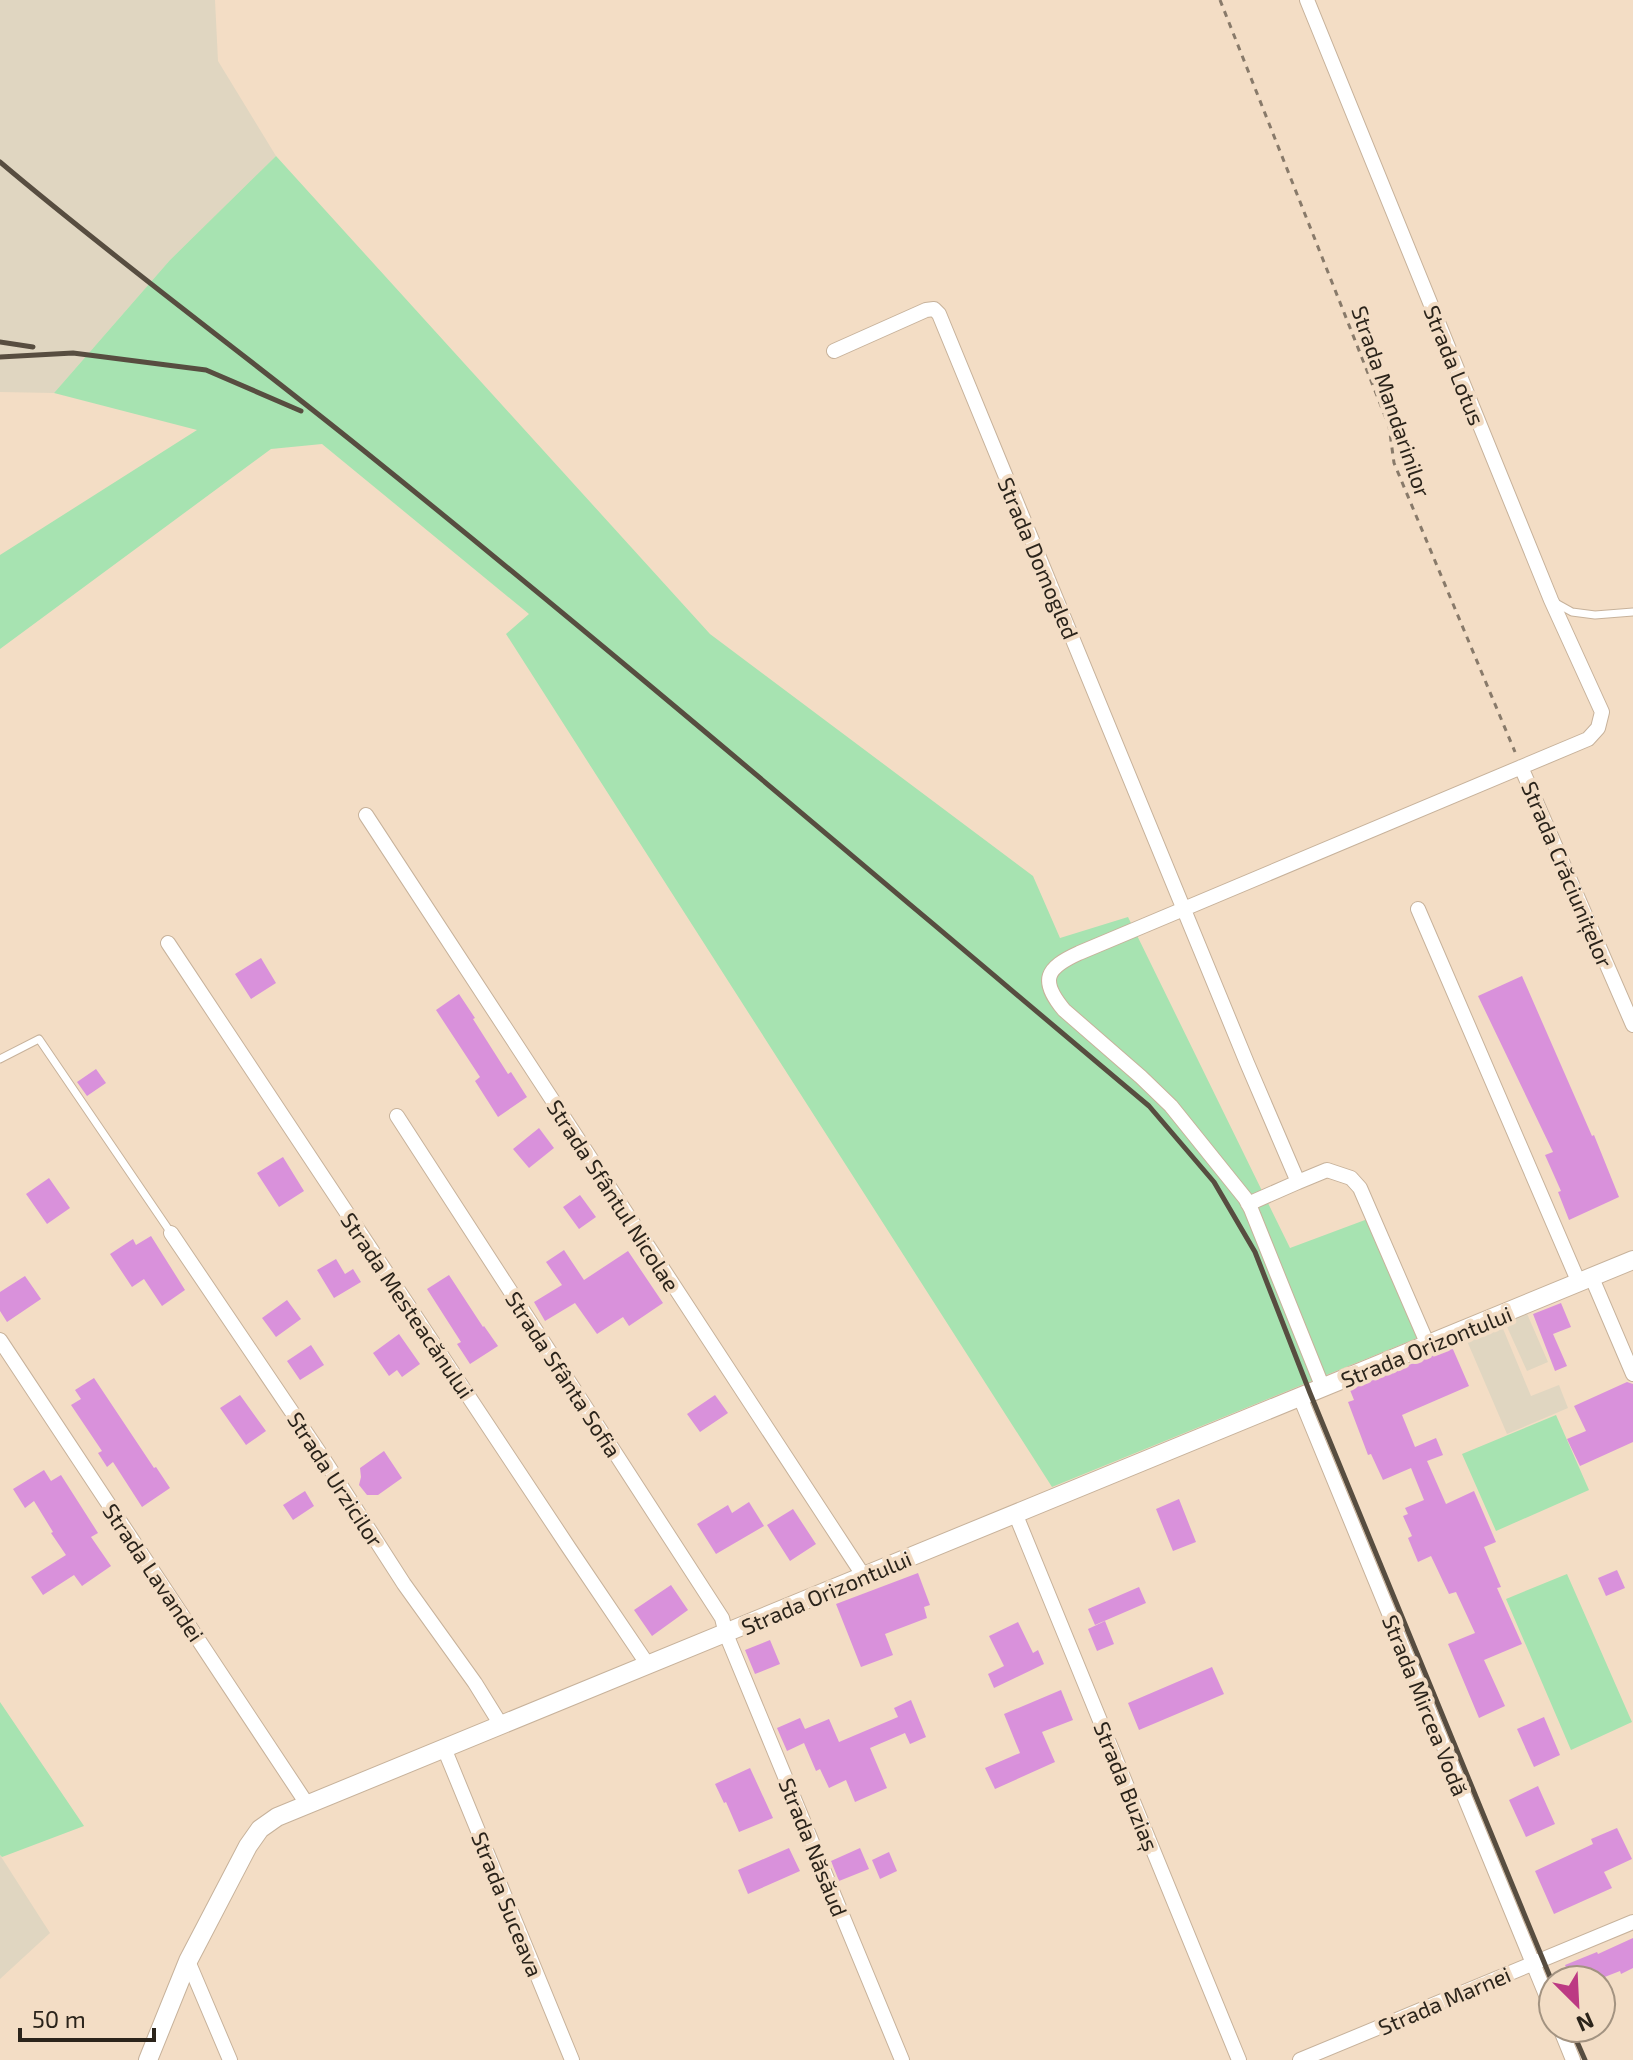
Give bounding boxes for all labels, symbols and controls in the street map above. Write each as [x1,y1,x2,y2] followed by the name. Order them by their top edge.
[1419,301,1491,429] street label: Strada Lotus
[1347,302,1437,500] street label: Strada Mandarinilor
[993,473,1085,643] street label: Strada Domogled
[1515,777,1619,972] street label: Strada Crăciunițelor
[542,1094,686,1296] street label: Strada Sfântul Nicolae
[336,1207,480,1403] street label: Strada Mesteacănului
[501,1286,627,1462] street label: Strada Sfânta Sofia
[1337,1300,1515,1392] street label: Strada Orizontului
[283,1407,389,1551] street label: Strada Urzicilor
[98,1498,210,1646] street label: Strada Lavandei
[737,1544,915,1640] street label: Strada Orizontului
[1378,1611,1474,1799] street label: Strada Mircea Vodă
[1087,1718,1165,1855] street label: Strada Buziaș
[774,1774,854,1920] street label: Strada Năsăud
[467,1828,549,1980] street label: Strada Suceava
[1374,1960,1514,2040] street label: Strada Marnei
[1537,1964,1617,2044] north arrow
[20,1992,154,2042] scale bar
[32,2004,86,2033] text: 50 m
[1573,2008,1598,2038] text: N

